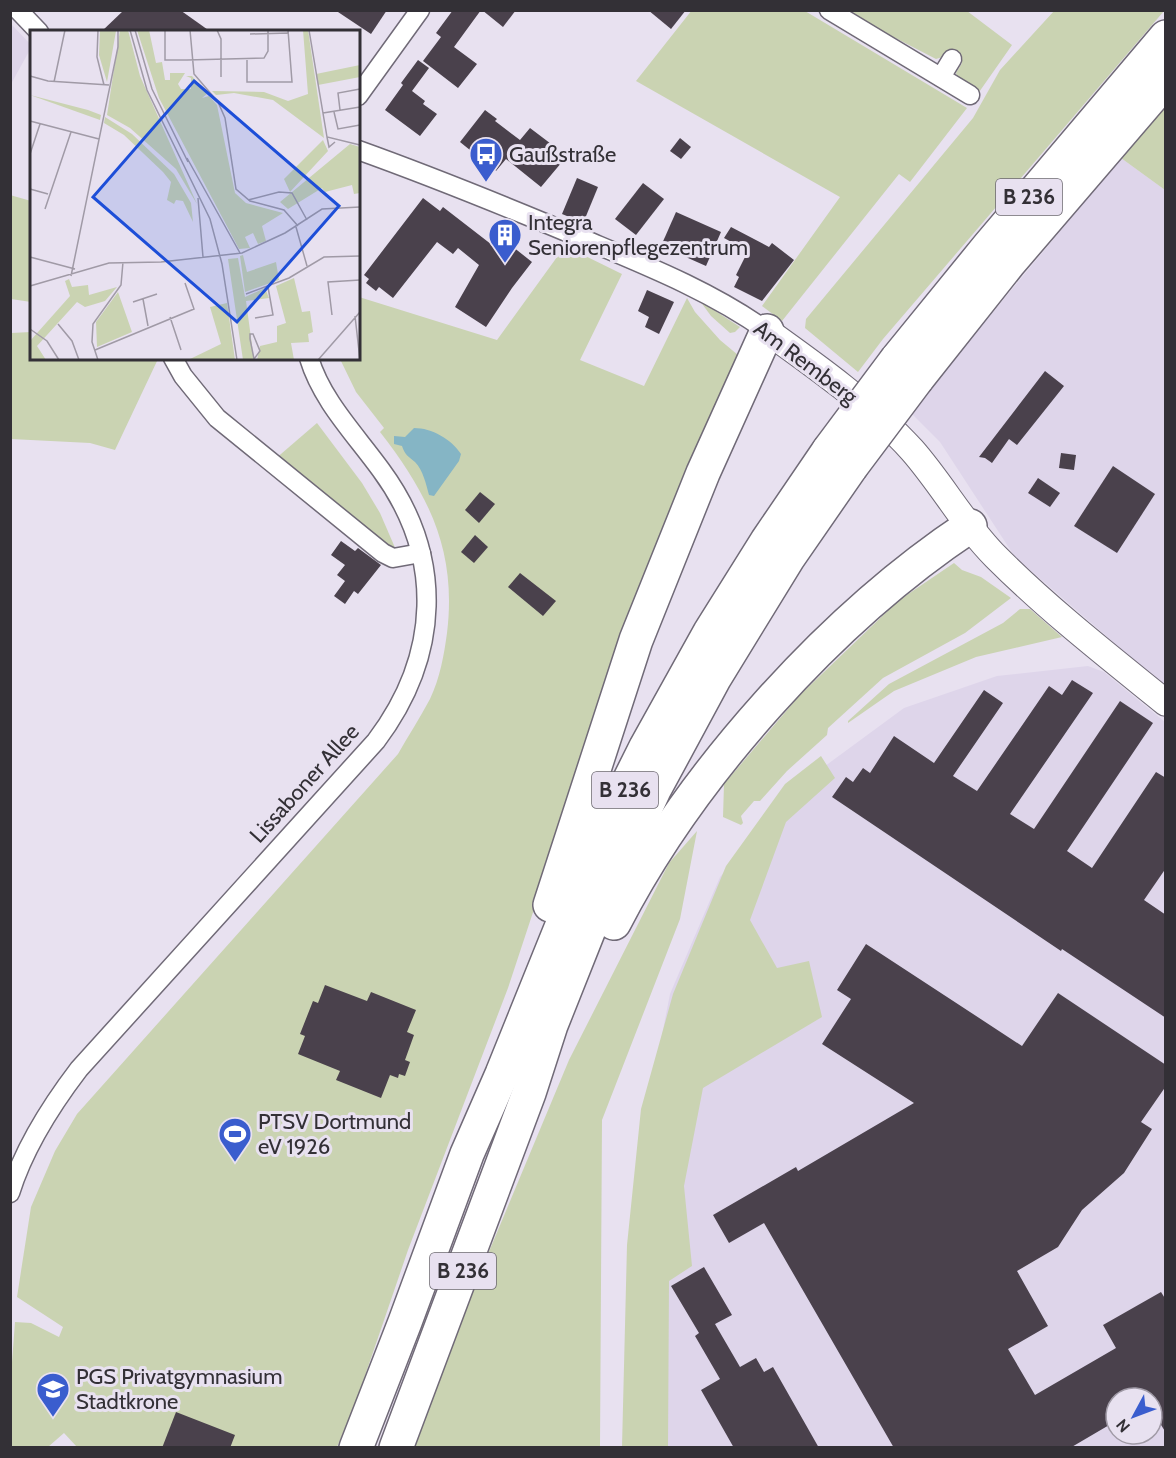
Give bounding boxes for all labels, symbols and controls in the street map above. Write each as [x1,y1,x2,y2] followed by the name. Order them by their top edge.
[30,30,360,360] inset map
[468,136,504,183] bus stop icon: Gaußstraße
[509,141,616,168] place label: Gaußstraße
[996,179,1062,215] road number: B 236
[528,209,748,261] place label: Integra Seniorenpflegezentrum
[487,217,523,264] building icon: Integra Seniorenpflegezentrum
[749,315,864,411] street label: Am Remberg
[244,718,365,848] street label: Lissaboner Allee
[592,772,658,808] road number: B 236
[258,1108,411,1160] place label: PTSV Dortmund eV 1926
[217,1116,253,1163] sports icon: PTSV Dortmund eV 1926
[430,1253,496,1289] road number: B 236
[76,1363,282,1415] place label: PGS Privatgymnasium Stadtkrone
[35,1371,71,1418] school or university icon: PGS Privatgymnasium Stadtkrone
[1104,1386,1164,1446] north arrow
[1112,1415,1134,1436] text: N

